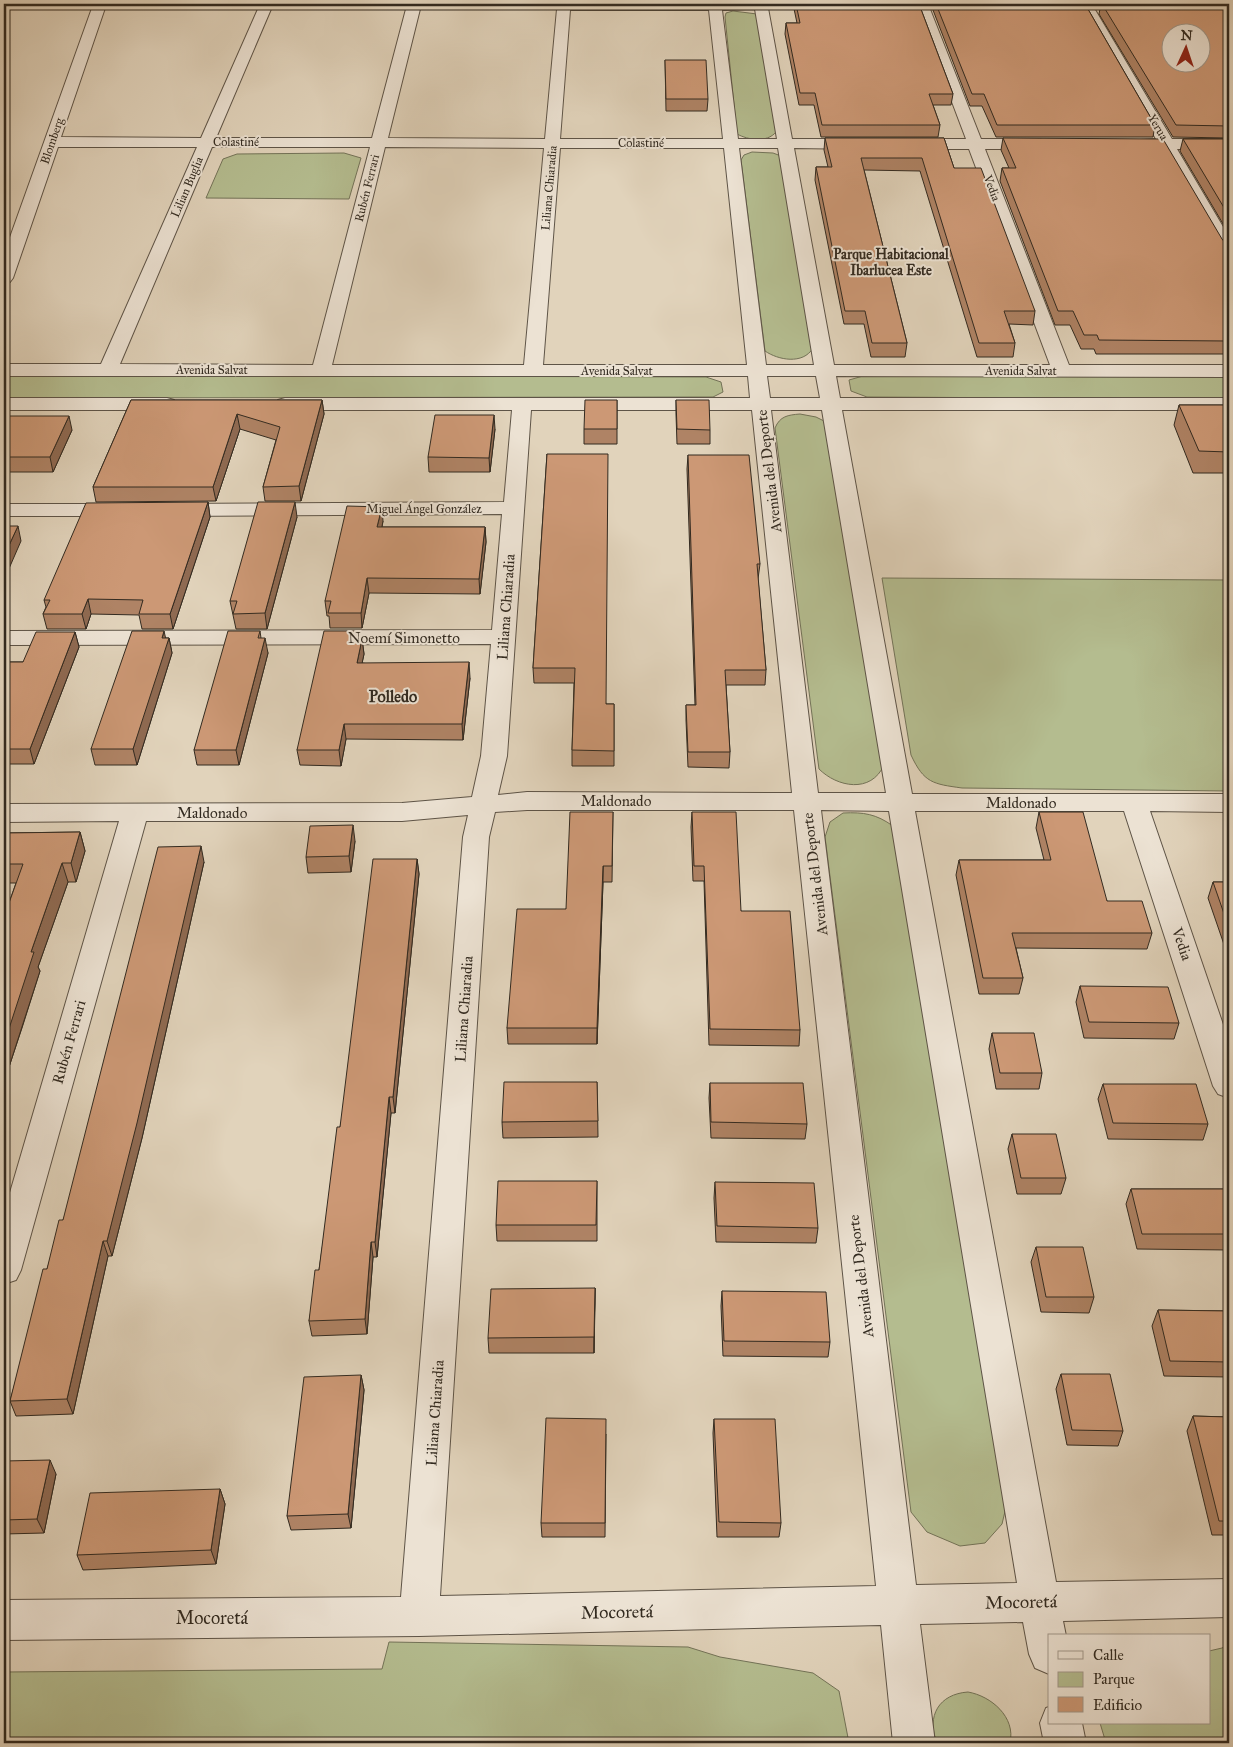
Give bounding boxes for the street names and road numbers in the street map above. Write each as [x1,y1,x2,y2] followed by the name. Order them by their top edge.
[1145,111,1172,143] street label: Yerua
[38,116,68,166] street label: Blomberg
[213,135,259,149] street label: Colastiné
[618,136,664,150] street label: Colastiné
[538,144,560,231] street label: Liliana Chiaradia
[352,152,382,223] street label: Rubén Ferrari
[168,154,207,220] street label: Lilian Buglia
[980,172,1004,204] street label: Vedia
[175,363,249,377] street label: Avenida Salvat
[580,364,654,378] street label: Avenida Salvat
[984,364,1058,378] street label: Avenida Salvat
[753,409,786,534] street label: Avenida del Deporte
[366,501,482,517] street label: Miguel Ángel González
[493,553,519,661] street label: Liliana Chiaradia
[348,629,460,647] street label: Noemí Simonetto
[581,792,652,810] street label: Maldonado
[986,794,1057,812] street label: Maldonado
[177,804,248,822] street label: Maldonado
[799,812,832,937] street label: Avenida del Deporte
[1168,924,1196,963] street label: Vedia
[451,955,477,1063] street label: Liliana Chiaradia
[48,998,90,1086] street label: Rubén Ferrari
[845,1214,878,1339] street label: Avenida del Deporte
[422,1359,448,1467] street label: Liliana Chiaradia
[985,1590,1058,1614] street label: Mocoretá
[581,1600,654,1624] street label: Mocoretá
[176,1607,249,1629] street label: Mocoretá

